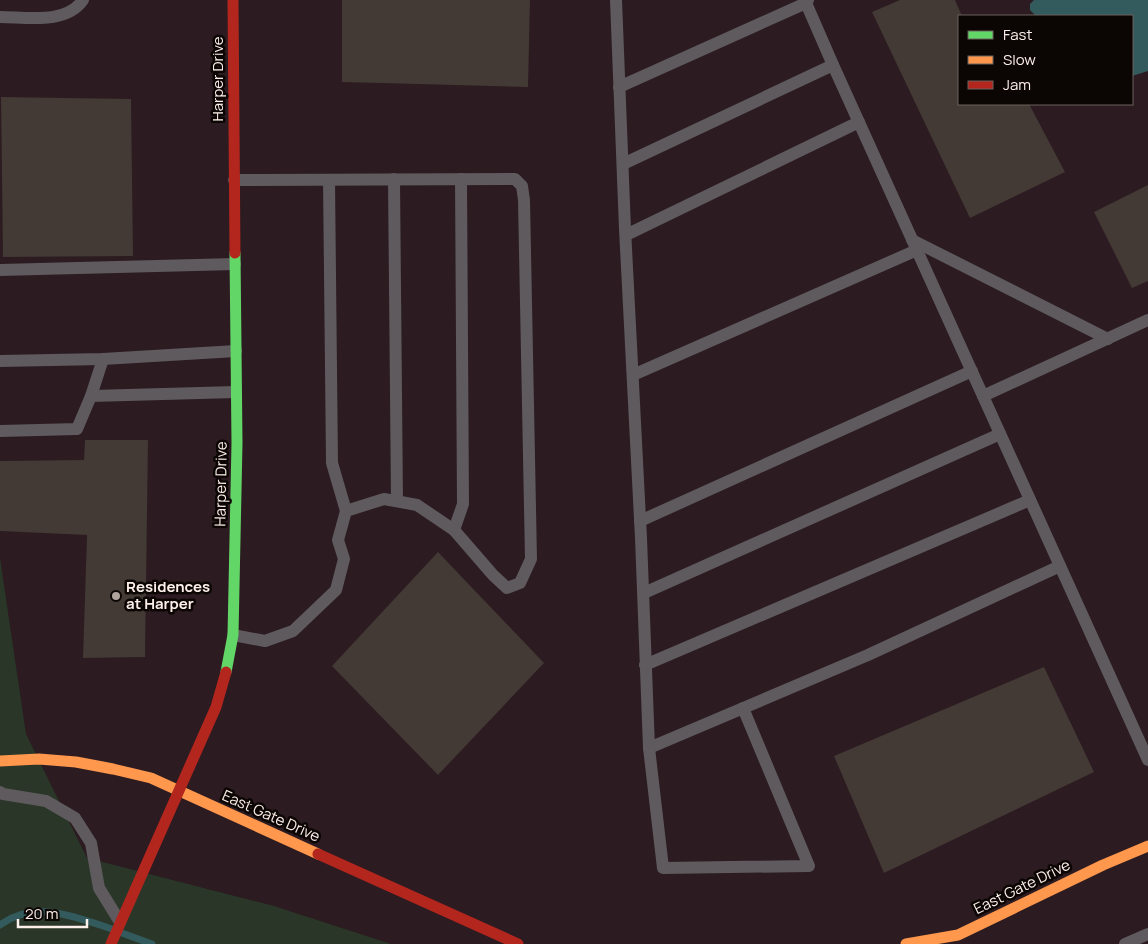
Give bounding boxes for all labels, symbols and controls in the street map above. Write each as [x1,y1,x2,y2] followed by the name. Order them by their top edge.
[958,15,1133,105] legend
[1003,24,1032,45] text: Fast
[207,36,228,122] street label: Harper Drive
[1003,49,1036,70] text: Slow
[1003,74,1031,95] text: Jam
[209,441,232,527] street label: Harper Drive
[126,576,210,614] place label: Residences at Harper
[110,590,122,602] marker: Residences at Harper
[219,785,324,847] street label: East Gate Drive
[970,854,1074,919] street label: East Gate Drive
[18,896,86,928] scale bar
[25,903,58,924] text: 20 m

